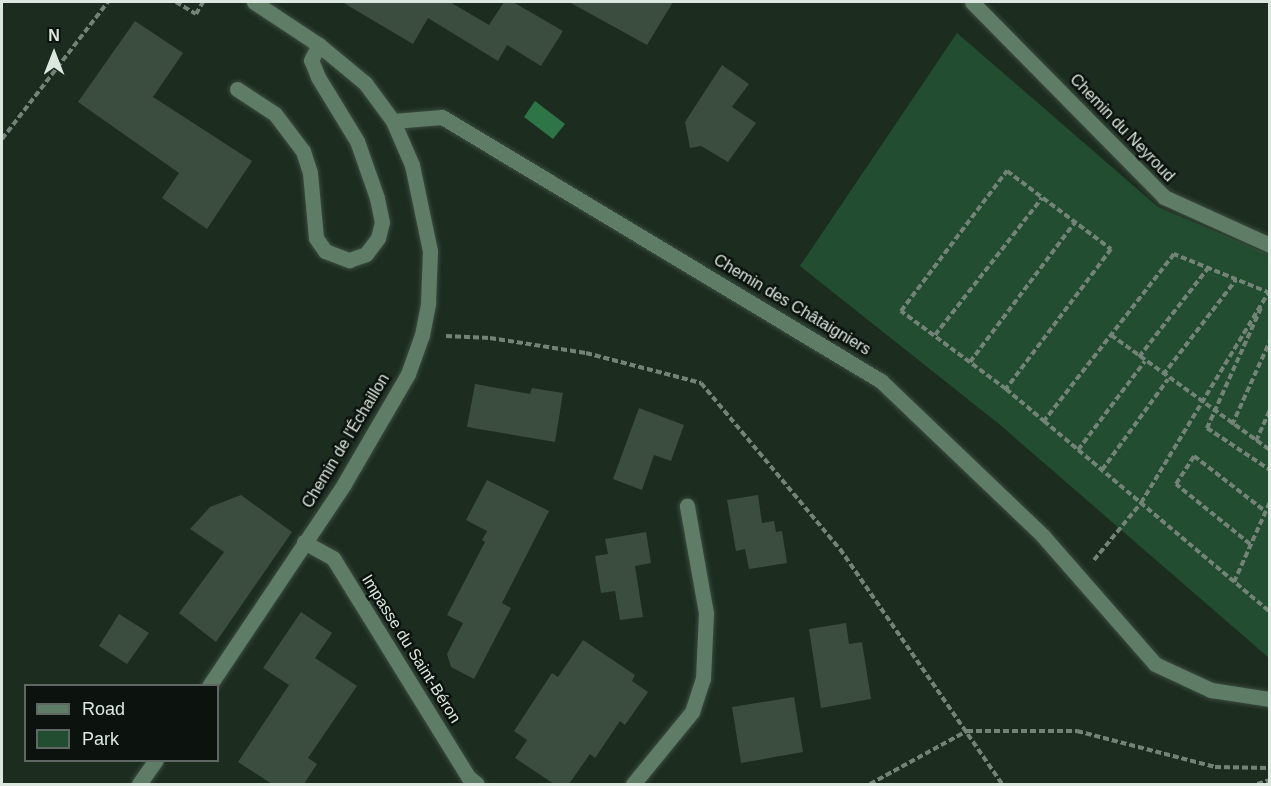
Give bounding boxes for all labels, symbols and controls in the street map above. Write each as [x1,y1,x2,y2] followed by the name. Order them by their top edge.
[24,24,84,84] north arrow
[48,27,60,44] text: N
[1066,70,1178,186] street label: Chemin du Neyroud
[710,251,874,359] street label: Chemin des Châtaigniers
[298,370,394,512] street label: Chemin de l'Échaillon
[357,571,465,727] street label: Impasse du Saint-Béron
[24,684,219,762] legend
[82,699,125,719] text: Road
[82,729,119,749] text: Park

